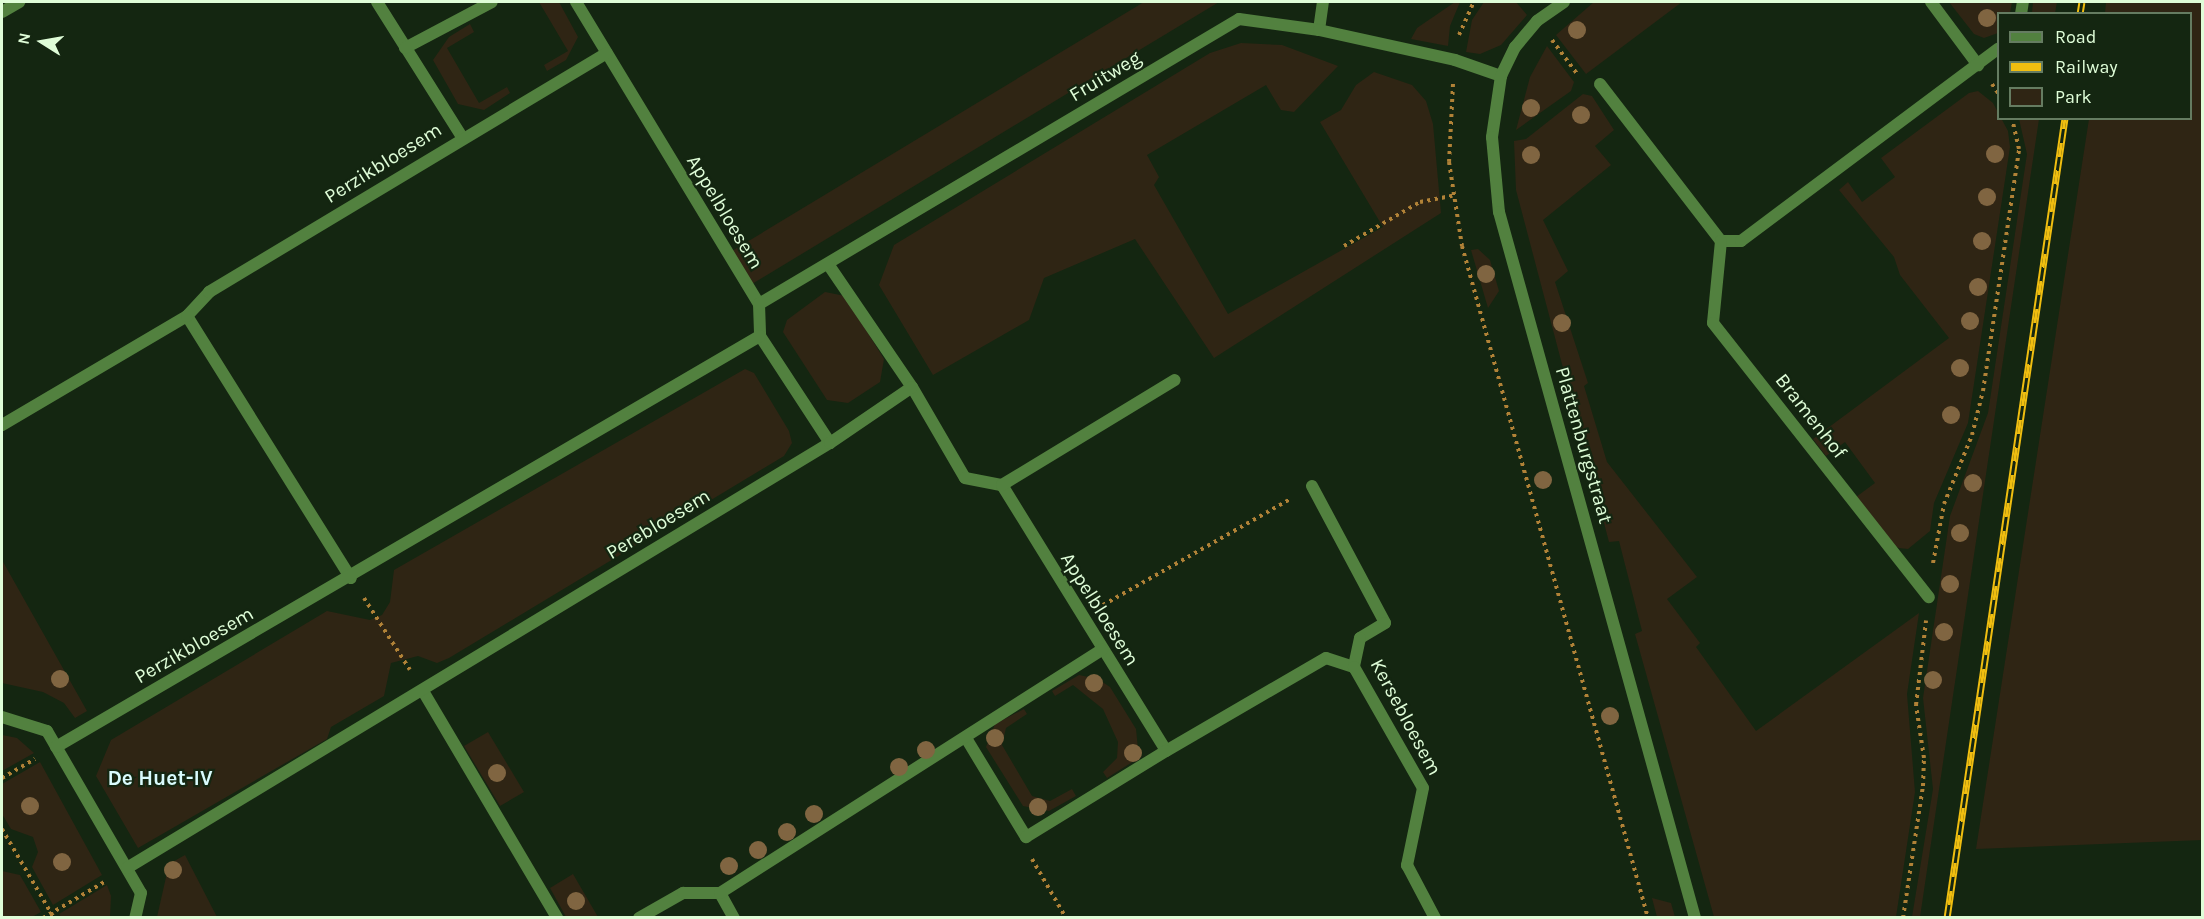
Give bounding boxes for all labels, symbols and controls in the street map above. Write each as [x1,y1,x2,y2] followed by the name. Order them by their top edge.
[12,12,72,72] north arrow
[1997,12,2192,120] legend
[2055,26,2096,48] text: Road
[13,31,34,46] text: N
[1065,45,1145,107] street label: Fruitweg
[2055,56,2118,78] text: Railway
[2055,86,2092,108] text: Park
[320,117,446,209] street label: Perzikbloesem
[682,151,768,273] street label: Appelbloesem
[1550,364,1618,526] street label: Plattenburgstraat
[1770,369,1852,463] street label: Bramenhof
[602,484,714,564] street label: Perebloesem
[1056,548,1144,670] street label: Appelbloesem
[130,601,258,689] street label: Perzikbloesem
[1365,655,1447,779] street label: Kersebloesem
[107,765,213,791] district label: De Huet-IV

